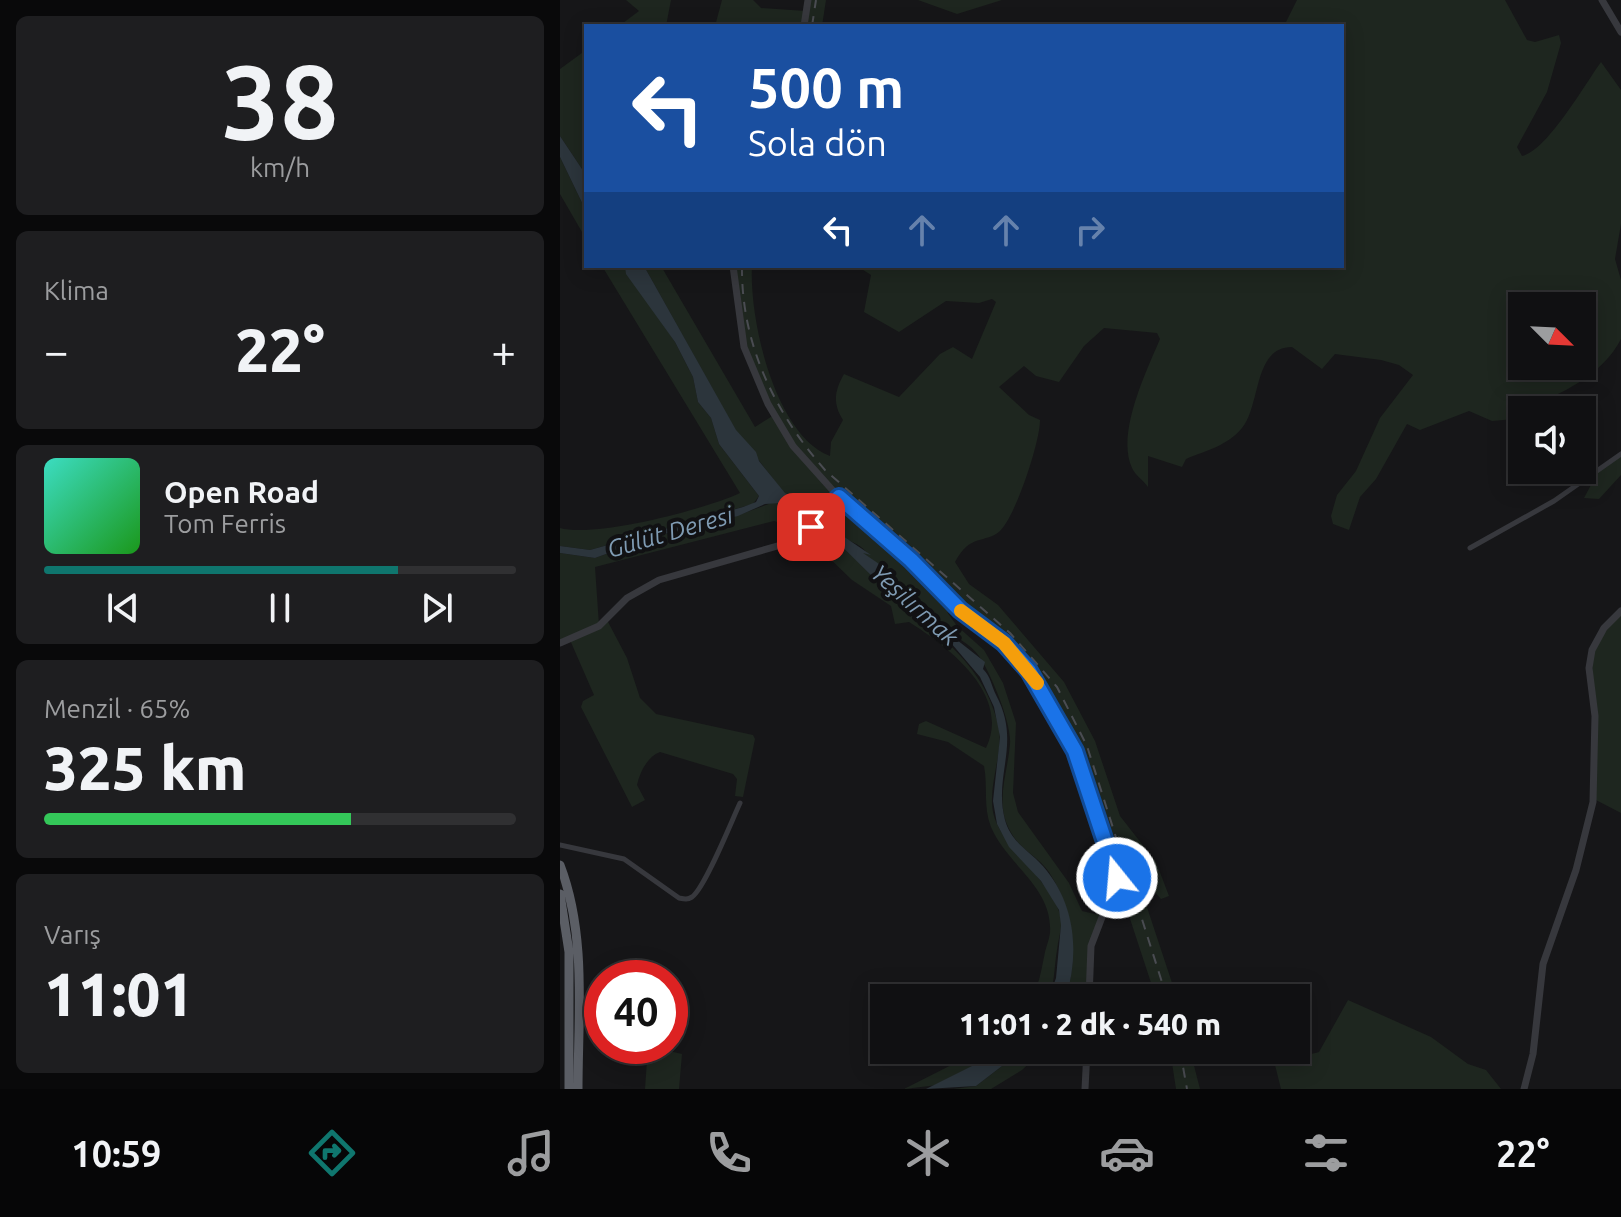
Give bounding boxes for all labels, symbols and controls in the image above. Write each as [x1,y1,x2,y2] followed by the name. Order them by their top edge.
[221,42,339,159] text: 38
[616,56,720,160] icon: left
[748,56,904,119] text: 500 m
[748,122,887,163] text: Sola dön
[250,153,310,182] text: km/h
[816,208,860,252] icon: left
[900,208,944,252] icon: ahead
[984,208,1028,252] icon: ahead
[1068,208,1112,252] icon: right
[44,276,109,305] text: Klima
[1508,292,1596,380] north arrow
[1508,292,1596,484] map controls
[235,316,325,383] text: 22°
[44,326,69,375] text: −
[491,326,516,375] text: +
[1508,396,1596,484] button: sound
[164,475,319,509] text: Open Road
[777,493,845,561] pin
[604,501,737,563] water label: Gülüt Deresi
[789,505,833,549] icon: arrive
[164,509,286,538] text: Tom Ferris
[866,559,965,651] water label: Yeşilırmak
[101,586,145,630] icon: previous
[258,586,302,630] icon: pause
[415,586,459,630] icon: next
[44,694,190,723] text: Menzil · 65%
[44,734,246,801] text: 325 km
[1075,836,1159,920] position arrow
[44,920,101,949] text: Varış
[44,960,194,1027] text: 11:01
[584,960,688,1064] speed limit sign: 40
[959,1007,1221,1041] text: 11:01 · 2 dk · 540 m
[304,1125,360,1181] icon: directions
[503,1125,559,1181] icon: music
[701,1125,757,1181] icon: phone
[900,1125,956,1181] icon: climate
[1099,1125,1155,1181] icon: car
[1298,1125,1354,1181] icon: filters
[71,1133,161,1174] text: 10:59
[1496,1133,1550,1174] text: 22°

